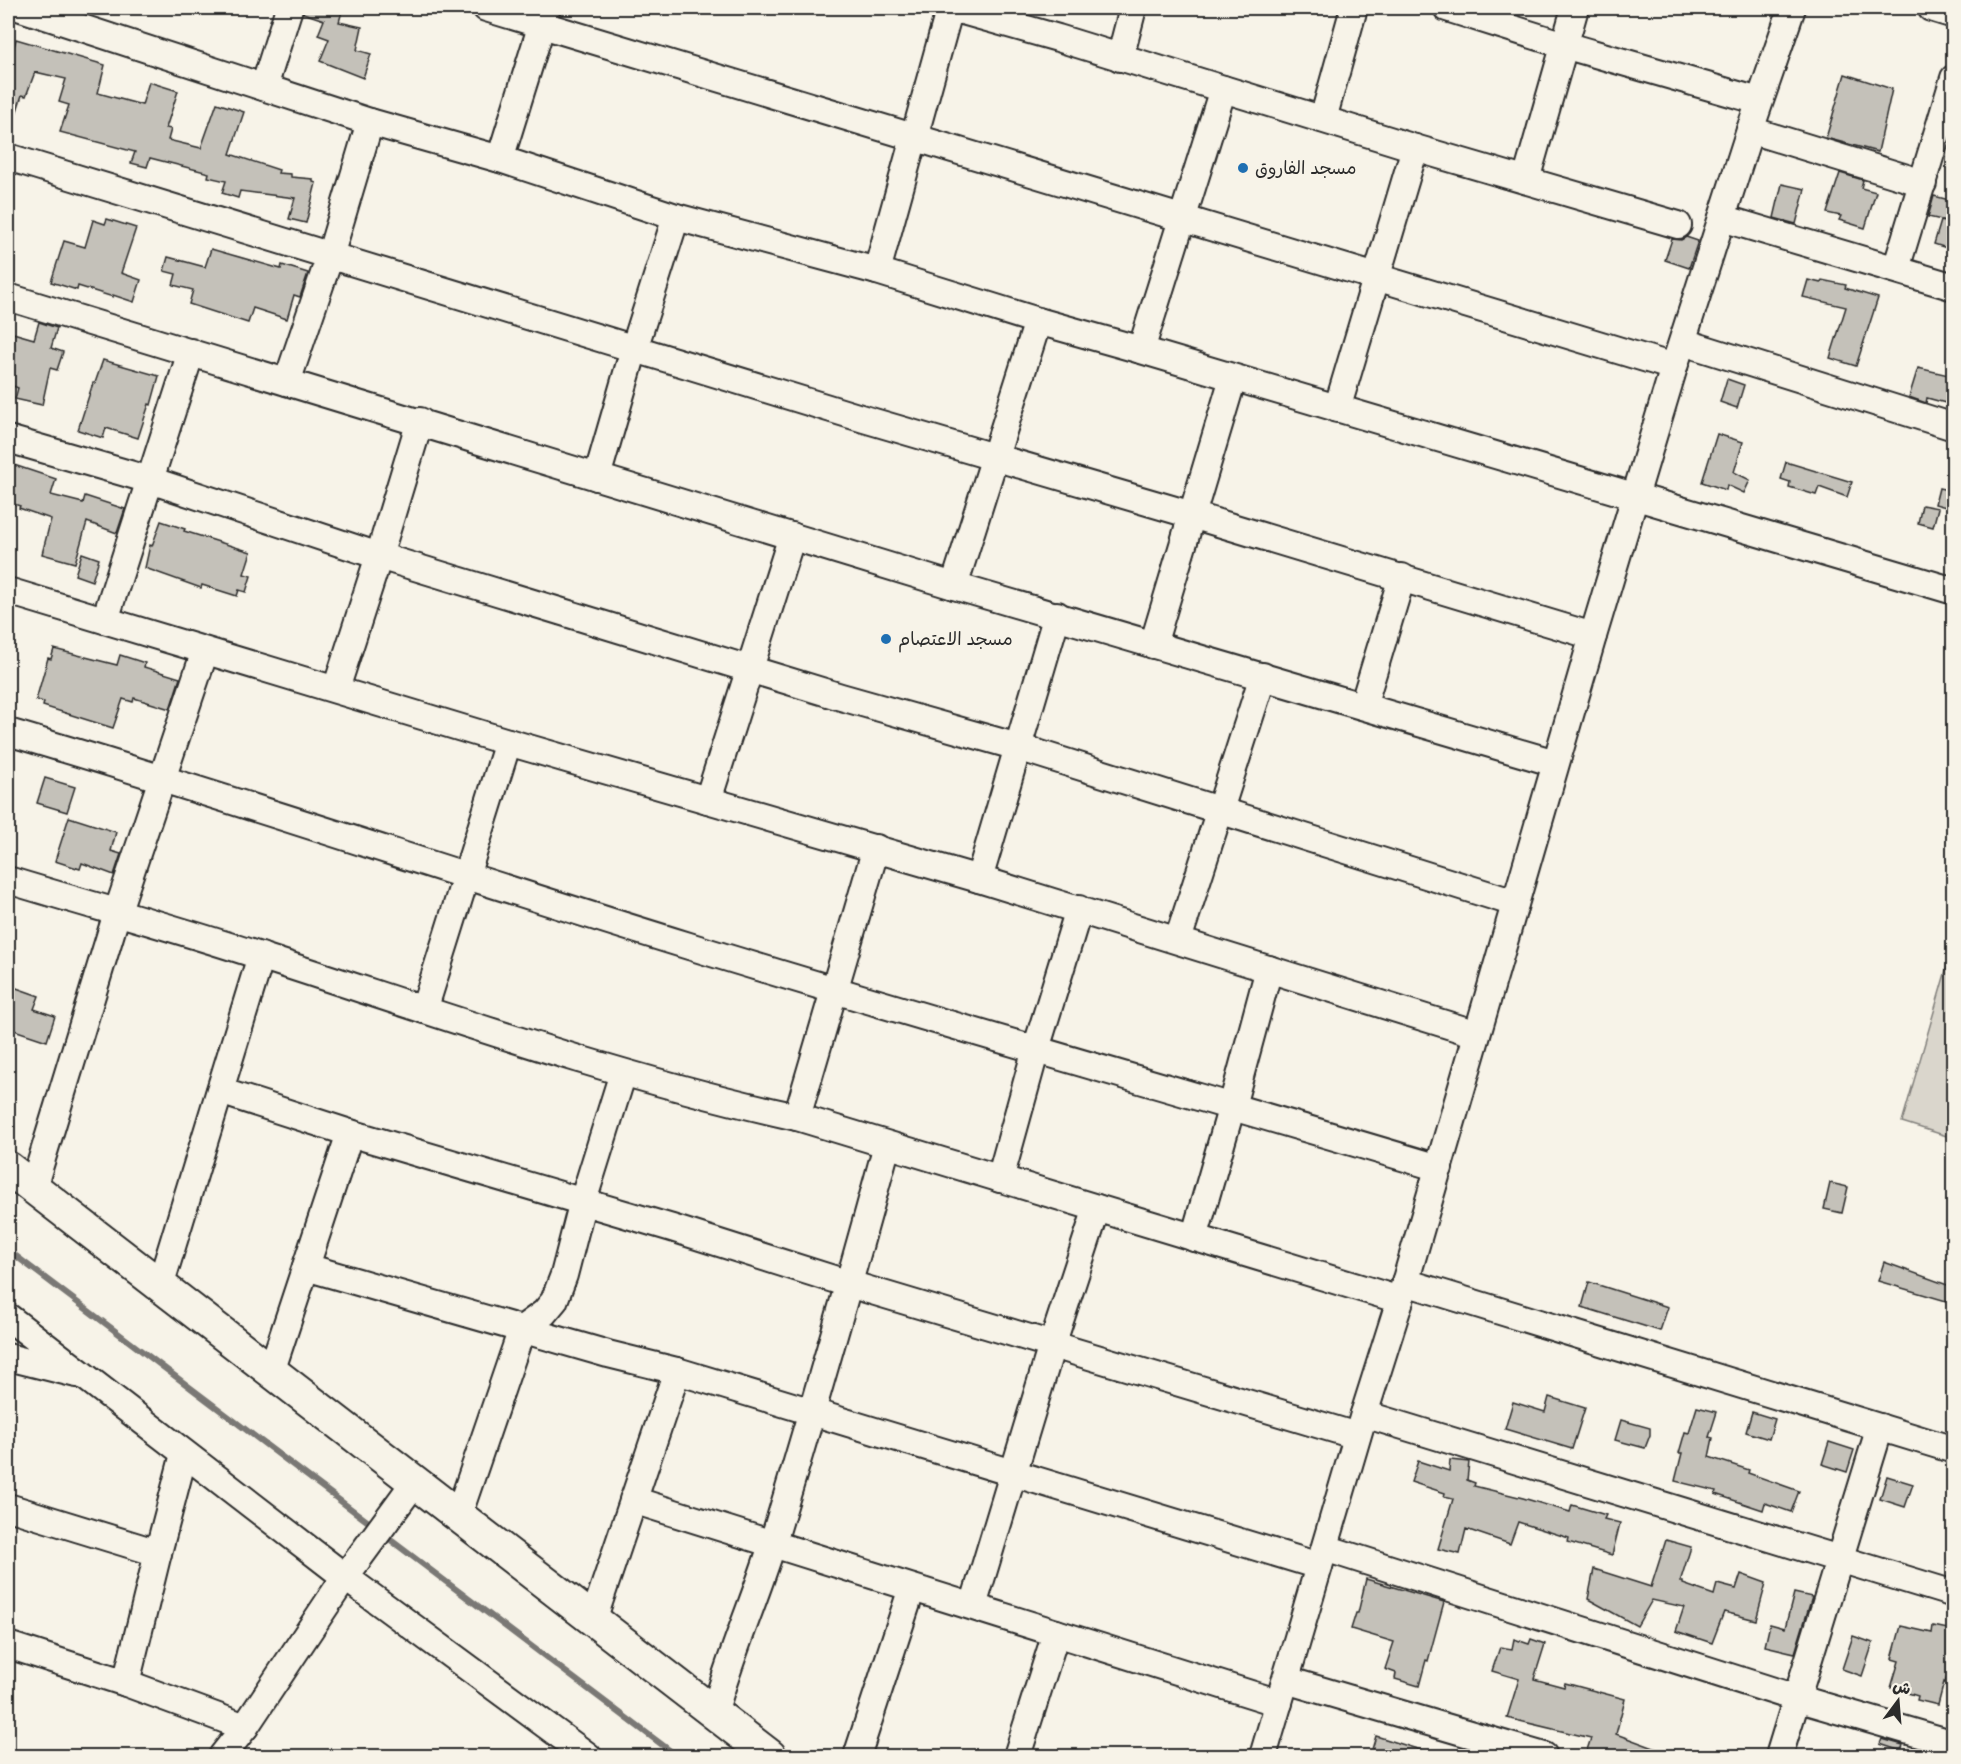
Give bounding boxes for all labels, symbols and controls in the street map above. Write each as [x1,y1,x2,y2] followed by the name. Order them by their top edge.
[1255,158,1357,179] place label: مسجد الفاروق
[1236,161,1250,175] marker: مسجد الفاروق
[898,629,1013,653] place label: مسجد الاعتصام
[879,632,893,646] marker: مسجد الاعتصام
[1868,1671,1928,1731] north arrow
[1891,1676,1913,1700] text: ش

